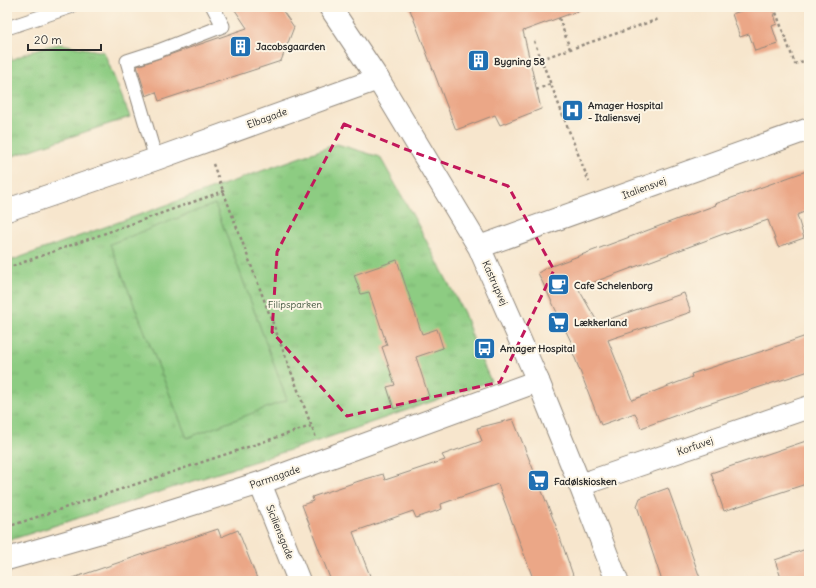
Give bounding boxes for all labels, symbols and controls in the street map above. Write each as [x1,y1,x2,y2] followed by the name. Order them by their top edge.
[28,26,101,52] scale bar
[34,32,62,47] text: 20 m
[228,33,254,59] building icon: Jacobsgaarden
[256,40,326,53] place label: Jacobsgaarden
[466,48,492,74] building icon: Bygning 58
[494,55,545,68] place label: Bygning 58
[560,98,586,124] hospital icon: Amager Hospital - Italiensvej
[588,99,663,124] place label: Amager Hospital - Italiensvej
[245,105,289,131] street label: Elbagade
[620,174,668,202] street label: Italiensvej
[479,259,511,307] street label: Kastrupvej
[546,272,572,298] cafe icon: Cafe Schelenborg
[574,279,653,292] place label: Cafe Schelenborg
[268,298,322,311] park label: Filipsparken
[546,309,572,335] supermarket icon: Lækkerland
[574,316,627,329] place label: Lækkerland
[472,335,498,361] bus stop icon: Amager Hospital
[500,342,575,355] place label: Amager Hospital
[675,434,715,458] street label: Korfuvej
[248,462,302,492] street label: Parmagade
[525,468,551,494] supermarket icon: Fadølskiosken
[554,475,617,488] place label: Fadølskiosken
[263,503,297,561] street label: Siciliensgade

